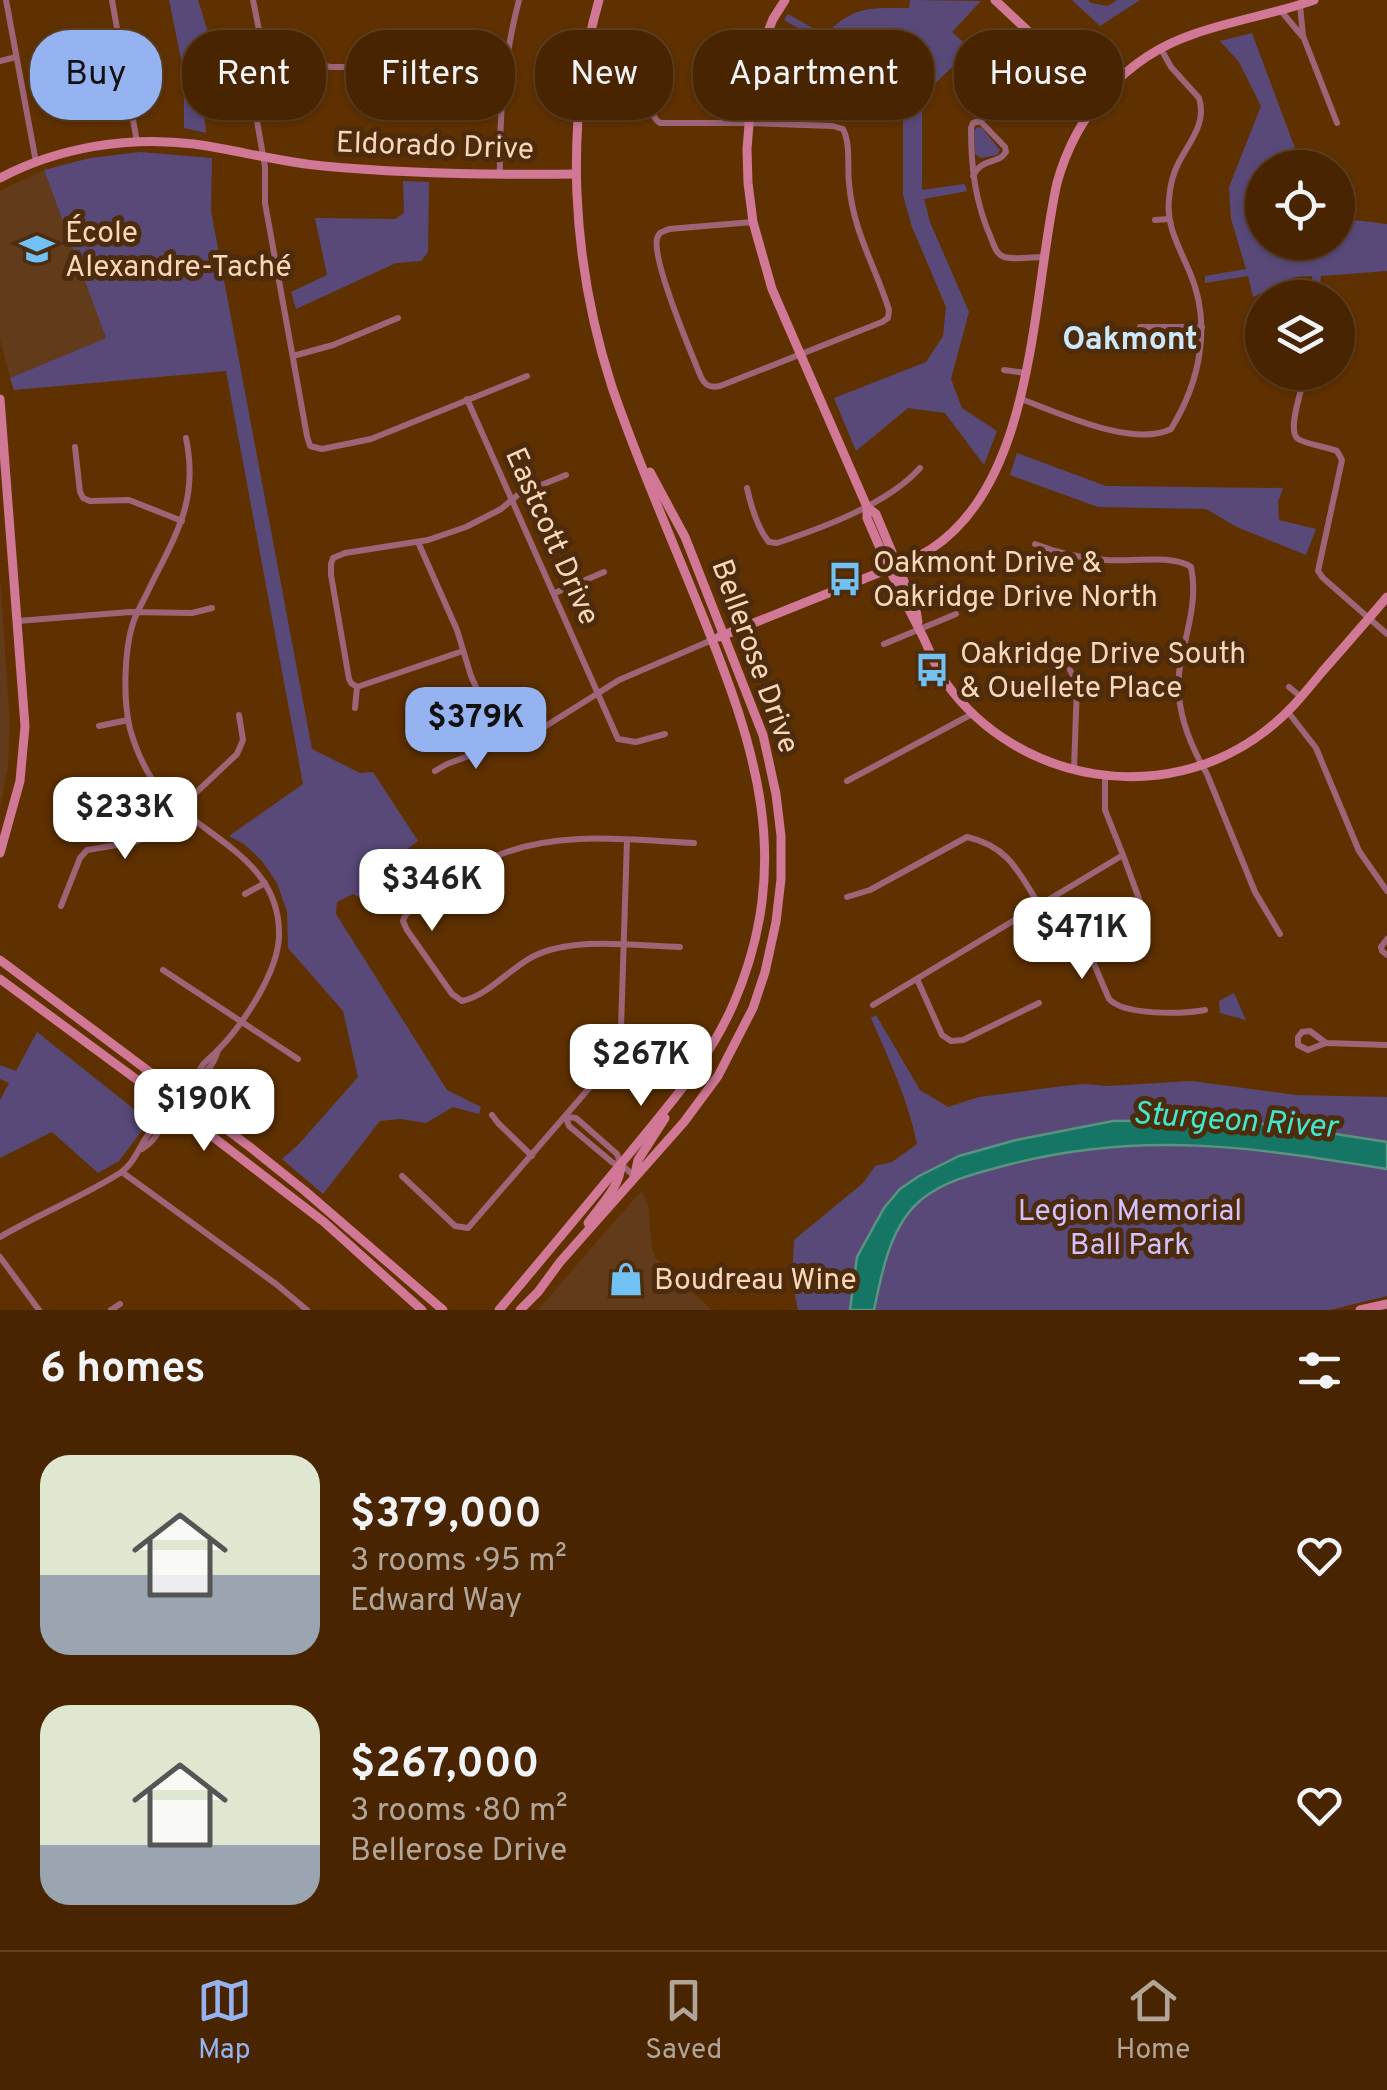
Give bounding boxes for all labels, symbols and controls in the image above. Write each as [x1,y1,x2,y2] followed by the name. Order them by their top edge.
[30,30,162,120] chip: Buy
[182,30,326,120] chip: Rent
[346,30,515,120] chip: Filters
[535,30,673,120] chip: New
[693,30,934,120] chip: Apartment
[954,30,1123,120] chip: House
[335,126,535,169] street label: Eldorado Drive
[1245,150,1355,390] map controls
[1245,150,1355,260] button: locate
[65,214,292,287] place label: École Alexandre-Taché
[18,230,56,268] school or university icon: École Alexandre-Taché
[1245,280,1355,390] button: layers
[1062,321,1198,361] district label: Oakmont
[495,442,606,632] street label: Eastcott Drive
[873,546,1158,617] place label: Oakmont Drive & Oakridge Drive North
[701,555,806,759] street label: Bellerose Drive
[826,560,864,598] bus stop icon: Oakmont Drive & Oakridge Drive North
[960,637,1246,708] place label: Oakridge Drive South & Ouellete Place
[913,651,951,689] bus stop icon: Oakridge Drive South & Ouellete Place
[406,687,546,772] pin: $379K
[427,699,525,739] text: $379K
[55,777,195,862] pin: $233K
[75,789,175,829] text: $233K
[362,849,502,934] pin: $346K
[381,861,483,901] text: $346K
[1012,897,1152,982] pin: $471K
[1035,909,1129,949] text: $471K
[571,1024,711,1109] pin: $267K
[592,1036,690,1076] text: $267K
[134,1069,274,1154] pin: $190K
[156,1081,252,1121] text: $190K
[1131,1095,1341,1149] water label: Sturgeon River
[1018,1194,1242,1265] park label: Legion Memorial Ball Park
[607,1260,645,1298] shop icon: Boudreau Wine
[654,1263,857,1300] place label: Boudreau Wine
[1292,1343,1347,1398] icon: filters
[40,1344,205,1397] text: 6 homes
[350,1489,542,1542] text: $379,000
[120,1495,240,1615] icon: home
[1292,1528,1347,1583] icon: heart
[350,1542,567,1582] text: 3 rooms · 95 m²
[350,1582,522,1622] text: Edward Way
[350,1739,539,1792] text: $267,000
[120,1745,240,1865] icon: home
[1292,1778,1347,1833] icon: heart
[350,1792,568,1832] text: 3 rooms · 80 m²
[350,1832,567,1872] text: Bellerose Drive
[197,1973,252,2069] tab: Map
[645,1973,722,2069] tab: Saved
[1116,1973,1190,2069] tab: Home

